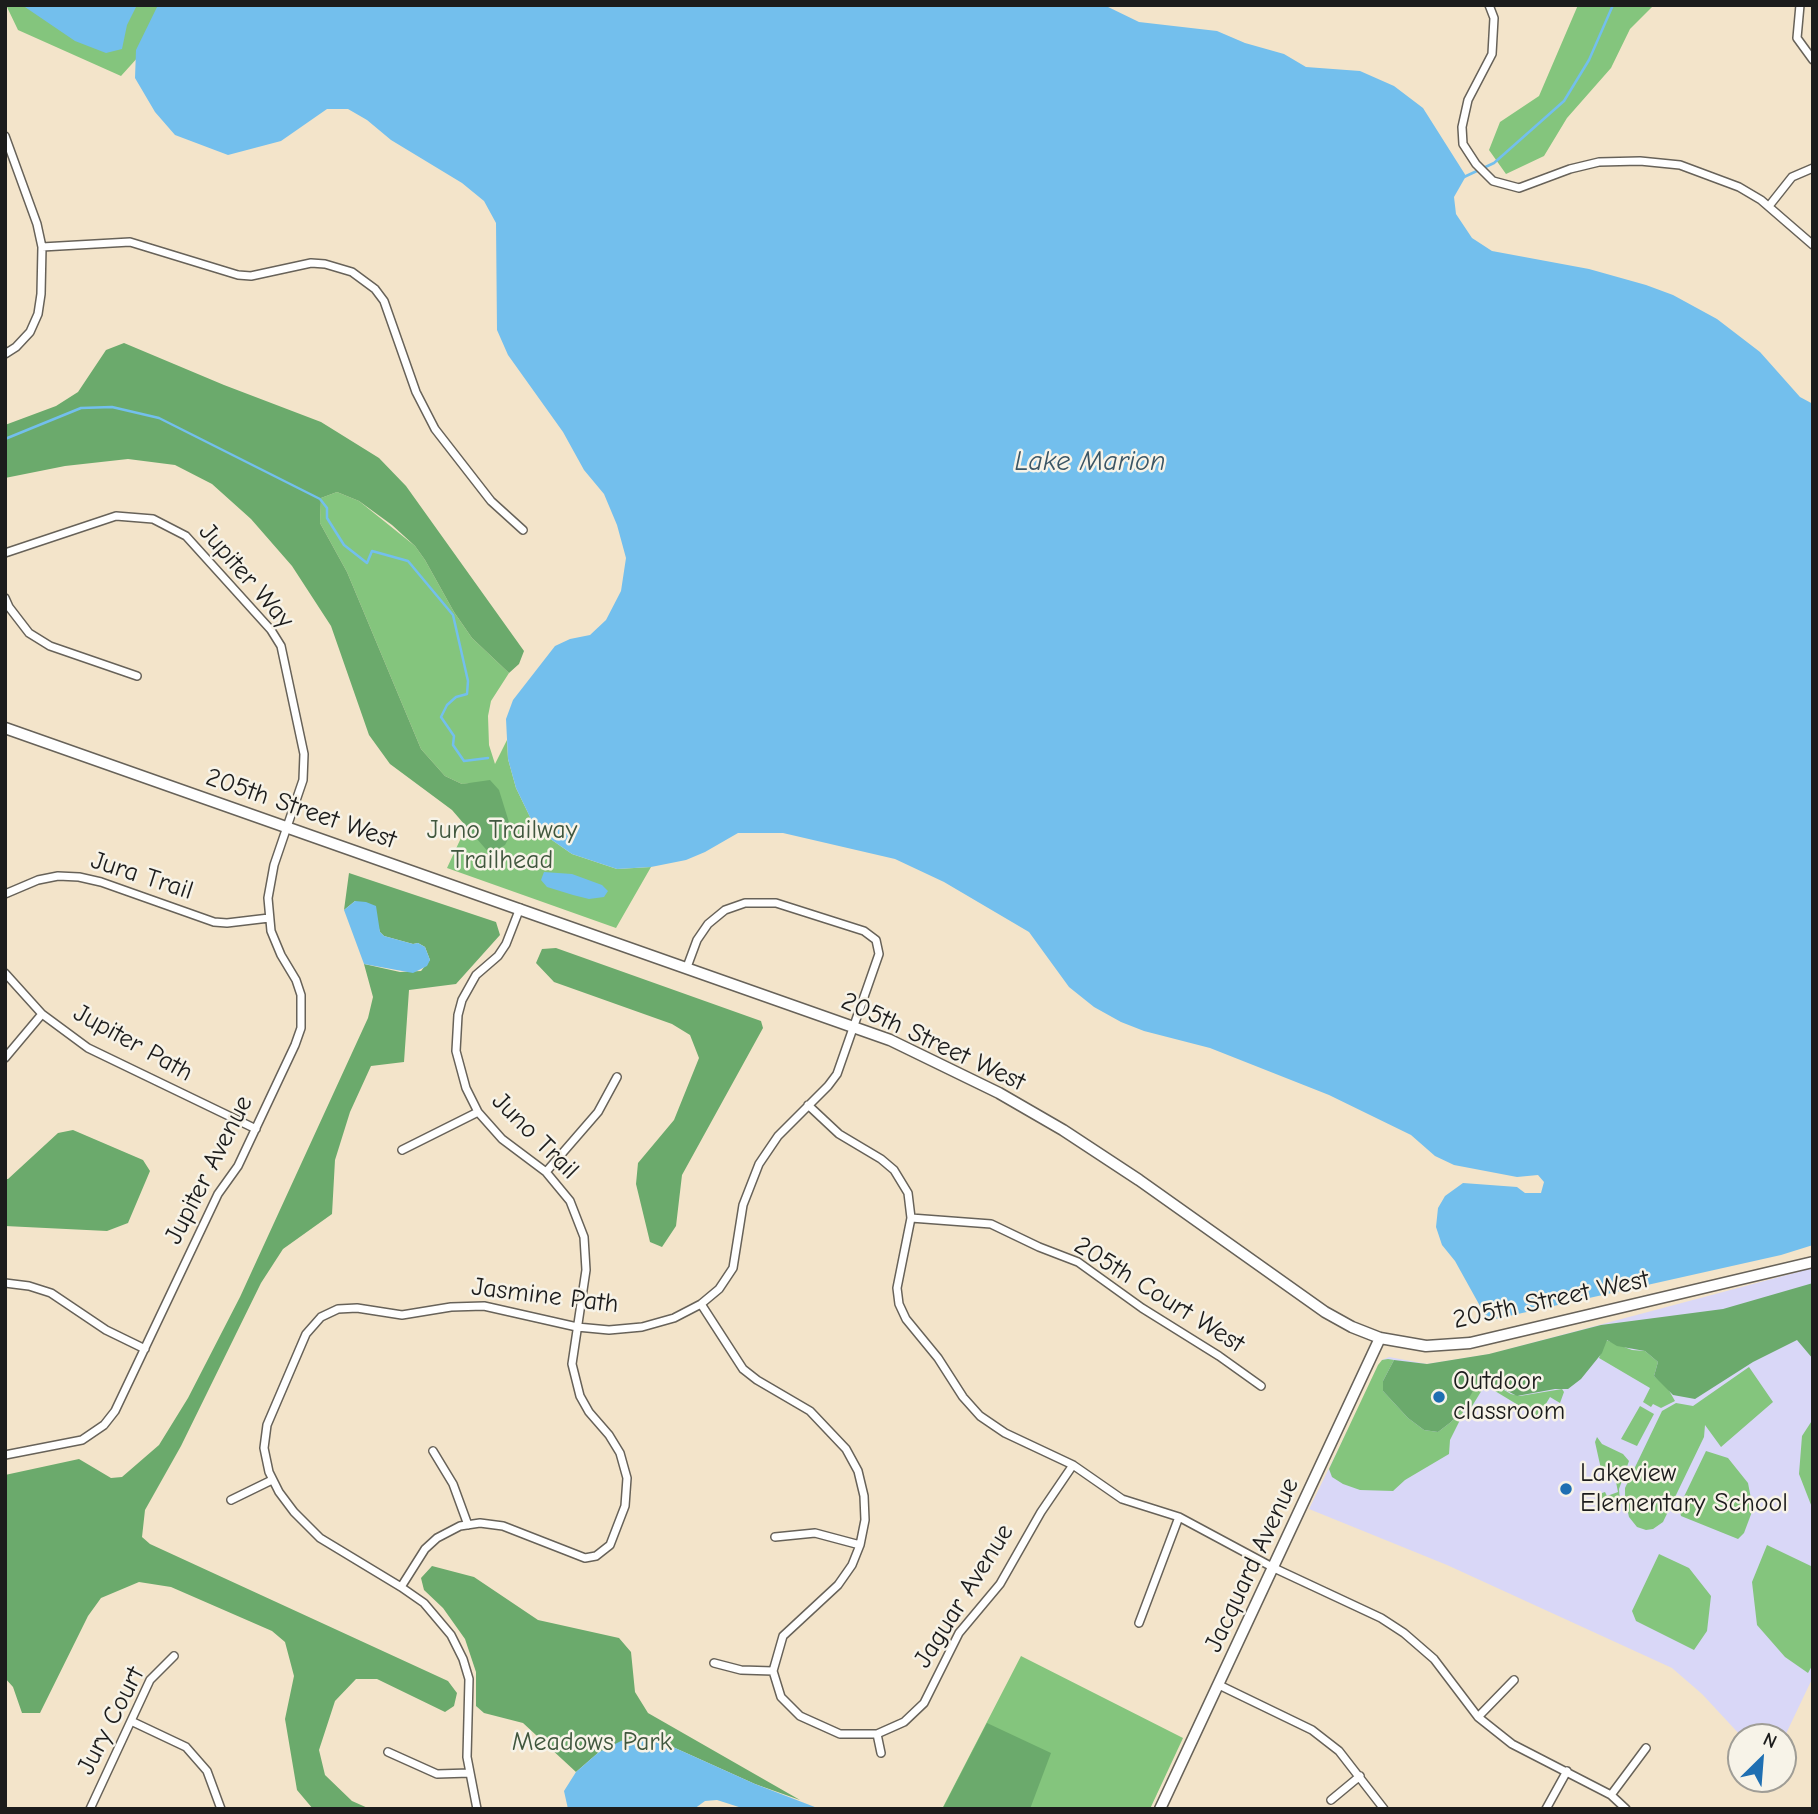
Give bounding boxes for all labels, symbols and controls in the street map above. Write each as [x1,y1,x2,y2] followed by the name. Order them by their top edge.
[1015,445,1165,479] water label: Lake Marion
[192,517,300,635] street label: Jupiter Way
[202,762,400,856] street label: 205th Street West
[427,815,577,876] park label: Juno Trailway Trailhead
[87,845,197,907] street label: Jura Trail
[836,986,1030,1098] street label: 205th Street West
[68,997,198,1089] street label: Jupiter Path
[485,1086,585,1186] street label: Juno Trail
[158,1090,260,1250] street label: Jupiter Avenue
[1068,1230,1250,1360] street label: 205th Court West
[1450,1264,1652,1336] street label: 205th Street West
[470,1272,620,1320] street label: Jasmine Path
[1453,1366,1565,1428] place label: Outdoor classroom
[1431,1389,1447,1405] marker: Outdoor classroom
[1580,1458,1788,1520] place label: Lakeview Elementary School
[1198,1473,1306,1657] street label: Jacquard Avenue
[1558,1481,1574,1497] marker: Lakeview Elementary School
[907,1518,1021,1674] street label: Jaguar Avenue
[71,1662,151,1780] street label: Jury Court
[1727,1723,1797,1793] north arrow
[512,1727,672,1759] park label: Meadows Park
[1760,1728,1780,1753] text: N

